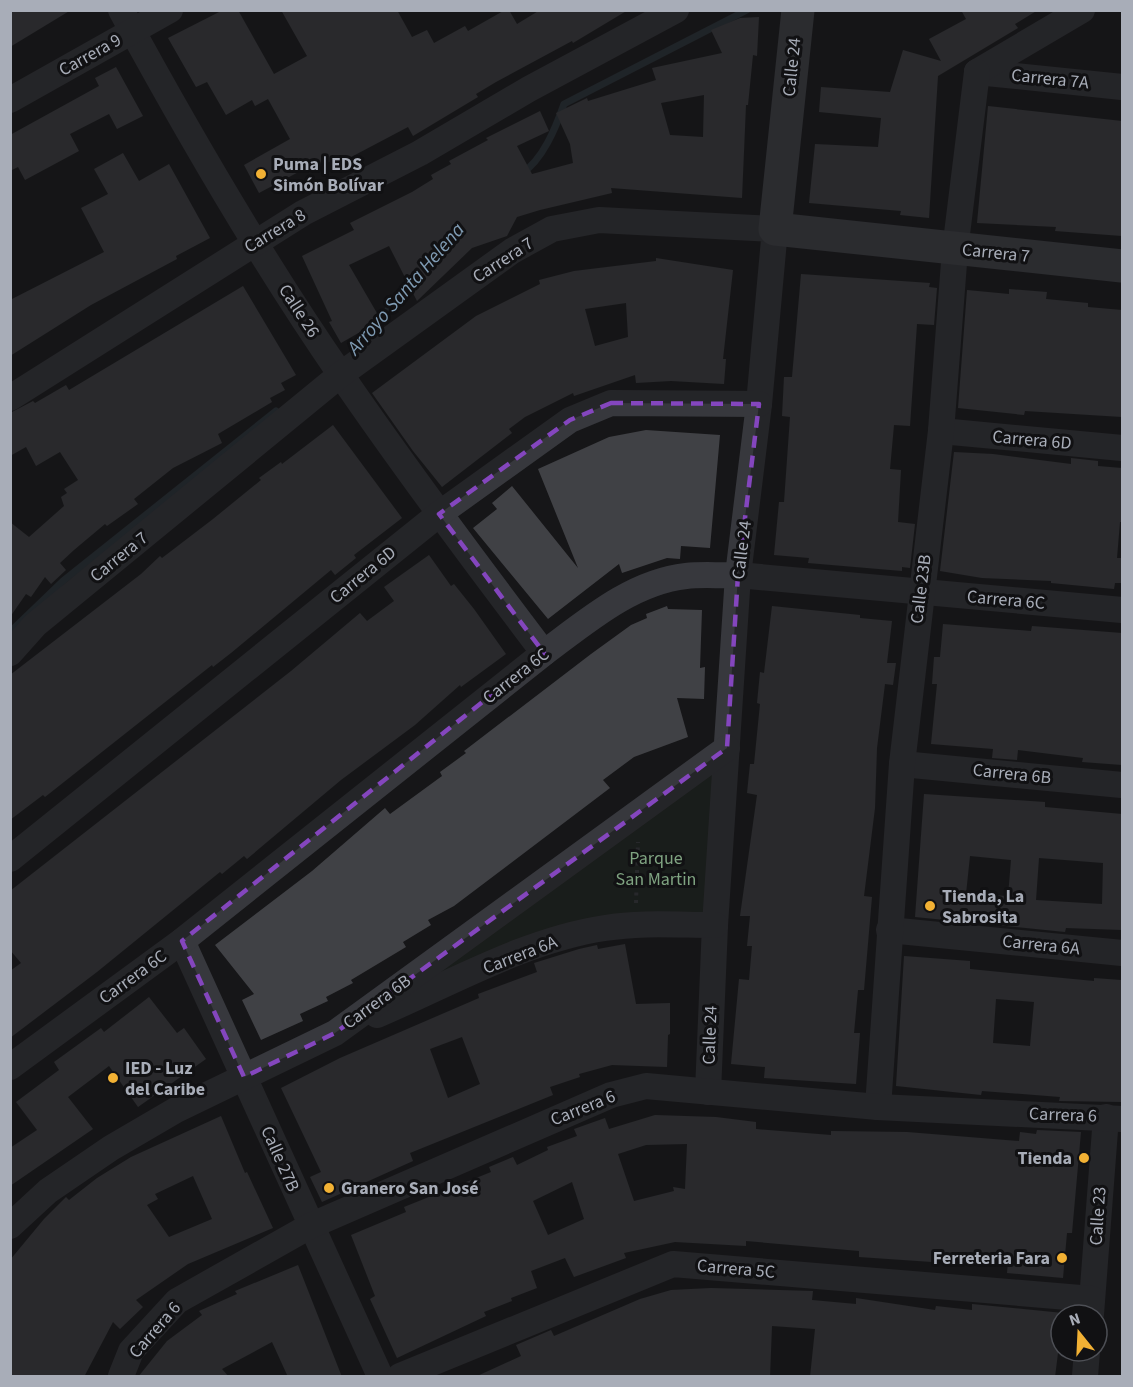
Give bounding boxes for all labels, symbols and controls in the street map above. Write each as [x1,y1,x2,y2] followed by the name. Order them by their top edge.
[54,28,126,82] street label: Carrera 9
[776,36,808,98] street label: Calle 24
[1010,63,1090,96] street label: Carrera 7A
[273,152,385,198] place label: Puma | EDS Simón Bolívar
[254,167,268,181] marker: Puma | EDS Simón Bolívar
[239,203,311,259] street label: Carrera 8
[339,217,472,363] water label: Arroyo Santa Helena
[468,231,538,289] street label: Carrera 7
[961,237,1031,269] street label: Carrera 7
[272,279,326,343] street label: Calle 26
[992,424,1072,456] street label: Carrera 6D
[726,519,758,581] street label: Calle 24
[85,526,153,588] street label: Carrera 7
[324,540,402,610] street label: Carrera 6D
[904,553,938,625] street label: Calle 23B
[966,584,1046,616] street label: Carrera 6C
[477,642,555,710] street label: Carrera 6C
[972,757,1052,791] street label: Carrera 6B
[616,846,696,892] park label: Parque San Martin
[942,884,1024,930] place label: Tienda, La Sabrosita
[923,899,937,913] marker: Tienda, La Sabrosita
[479,929,561,981] street label: Carrera 6A
[1001,929,1081,962] street label: Carrera 6A
[94,944,172,1010] street label: Carrera 6C
[338,969,416,1035] street label: Carrera 6B
[696,1005,724,1065] street label: Calle 24
[125,1056,205,1102] place label: IED - Luz del Caribe
[106,1071,120,1085] marker: IED - Luz del Caribe
[547,1084,619,1132] street label: Carrera 6
[1029,1101,1097,1129] street label: Carrera 6
[254,1122,306,1196] street label: Calle 27B
[1018,1146,1072,1171] place label: Tienda
[1077,1151,1091,1165] marker: Tienda
[341,1176,479,1201] place label: Granero San José
[322,1181,336,1195] marker: Granero San José
[1083,1186,1113,1246] street label: Calle 23
[933,1246,1050,1271] place label: Ferreteria Fara
[1055,1251,1069,1265] marker: Ferreteria Fara
[696,1253,776,1285] street label: Carrera 5C
[123,1296,187,1364] street label: Carrera 6
[1049,1303,1109,1363] north arrow
[1066,1308,1083,1332] text: N

